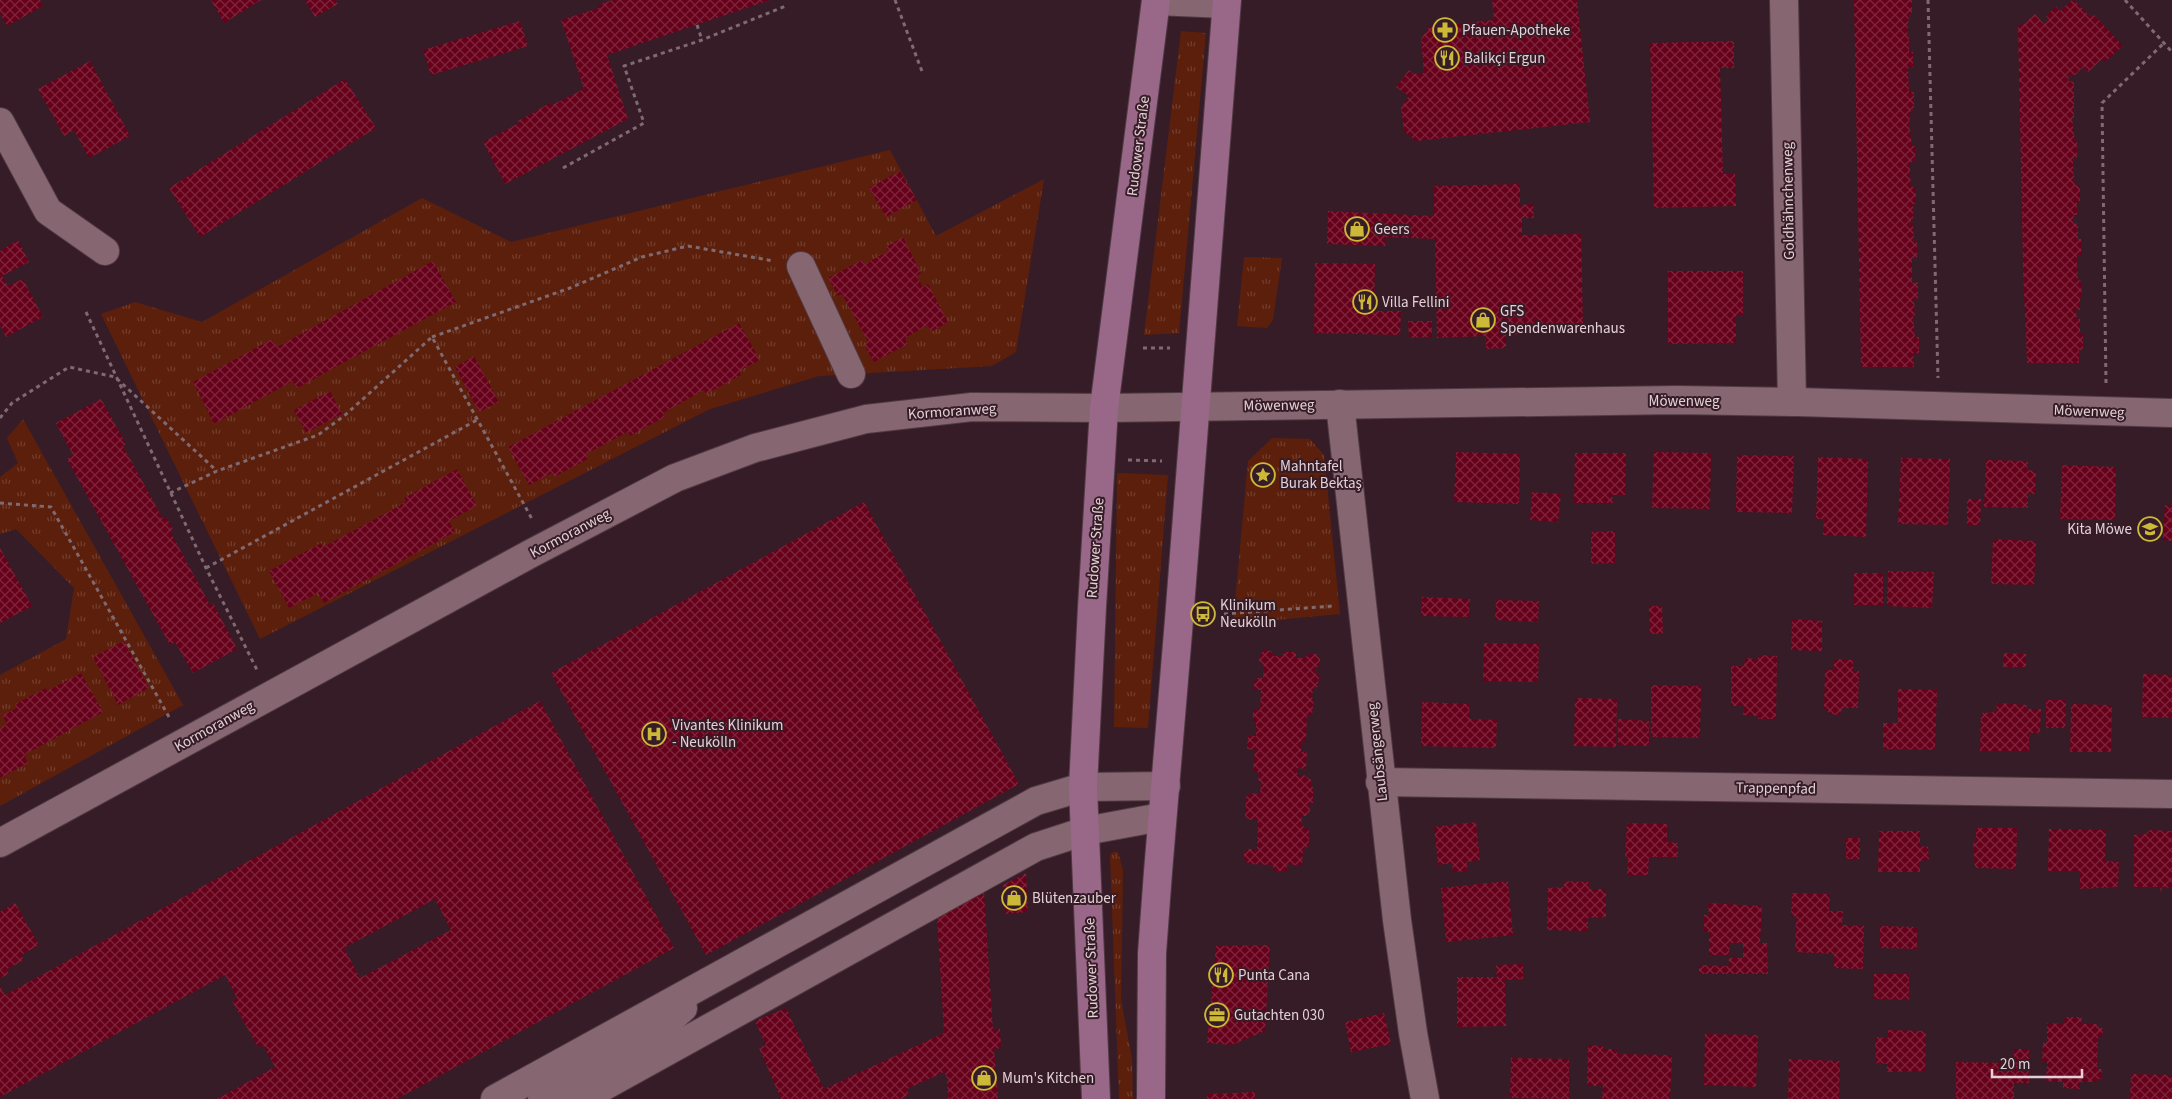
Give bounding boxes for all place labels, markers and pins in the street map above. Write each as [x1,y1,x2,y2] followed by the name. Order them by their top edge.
[1432,17,1458,43] pharmacy icon: Pfauen-Apotheke
[1462,20,1570,41] place label: Pfauen-Apotheke
[1434,45,1460,71] restaurant icon: Balikçi Ergun
[1464,48,1545,69] place label: Balikçi Ergun
[1344,216,1370,242] shop icon: Geers
[1374,219,1410,240] place label: Geers
[1352,289,1378,315] restaurant icon: Villa Fellini
[1382,292,1450,313] place label: Villa Fellini
[1500,301,1625,339] place label: GFS Spendenwarenhaus
[1470,307,1496,333] shop icon: GFS Spendenwarenhaus
[1280,456,1362,494] place label: Mahntafel Burak Bektaş
[1250,462,1276,488] place icon: Mahntafel Burak Bektaş
[2137,516,2163,542] school or university icon: Kita Möwe
[2067,519,2132,540] place label: Kita Möwe
[1220,595,1276,633] place label: Klinikum Neukölln
[1190,601,1216,627] bus stop icon: Klinikum Neukölln
[672,715,783,753] place label: Vivantes Klinikum - Neukölln
[641,721,667,747] hospital icon: Vivantes Klinikum - Neukölln
[1001,885,1027,911] shop icon: Blütenzauber
[1032,888,1117,909] place label: Blütenzauber
[1208,962,1234,988] restaurant icon: Punta Cana
[1238,965,1310,986] place label: Punta Cana
[1204,1002,1230,1028] office icon: Gutachten 030
[1234,1005,1325,1026] place label: Gutachten 030
[971,1065,997,1091] shop icon: Mum's Kitchen
[1002,1068,1094,1089] place label: Mum's Kitchen

